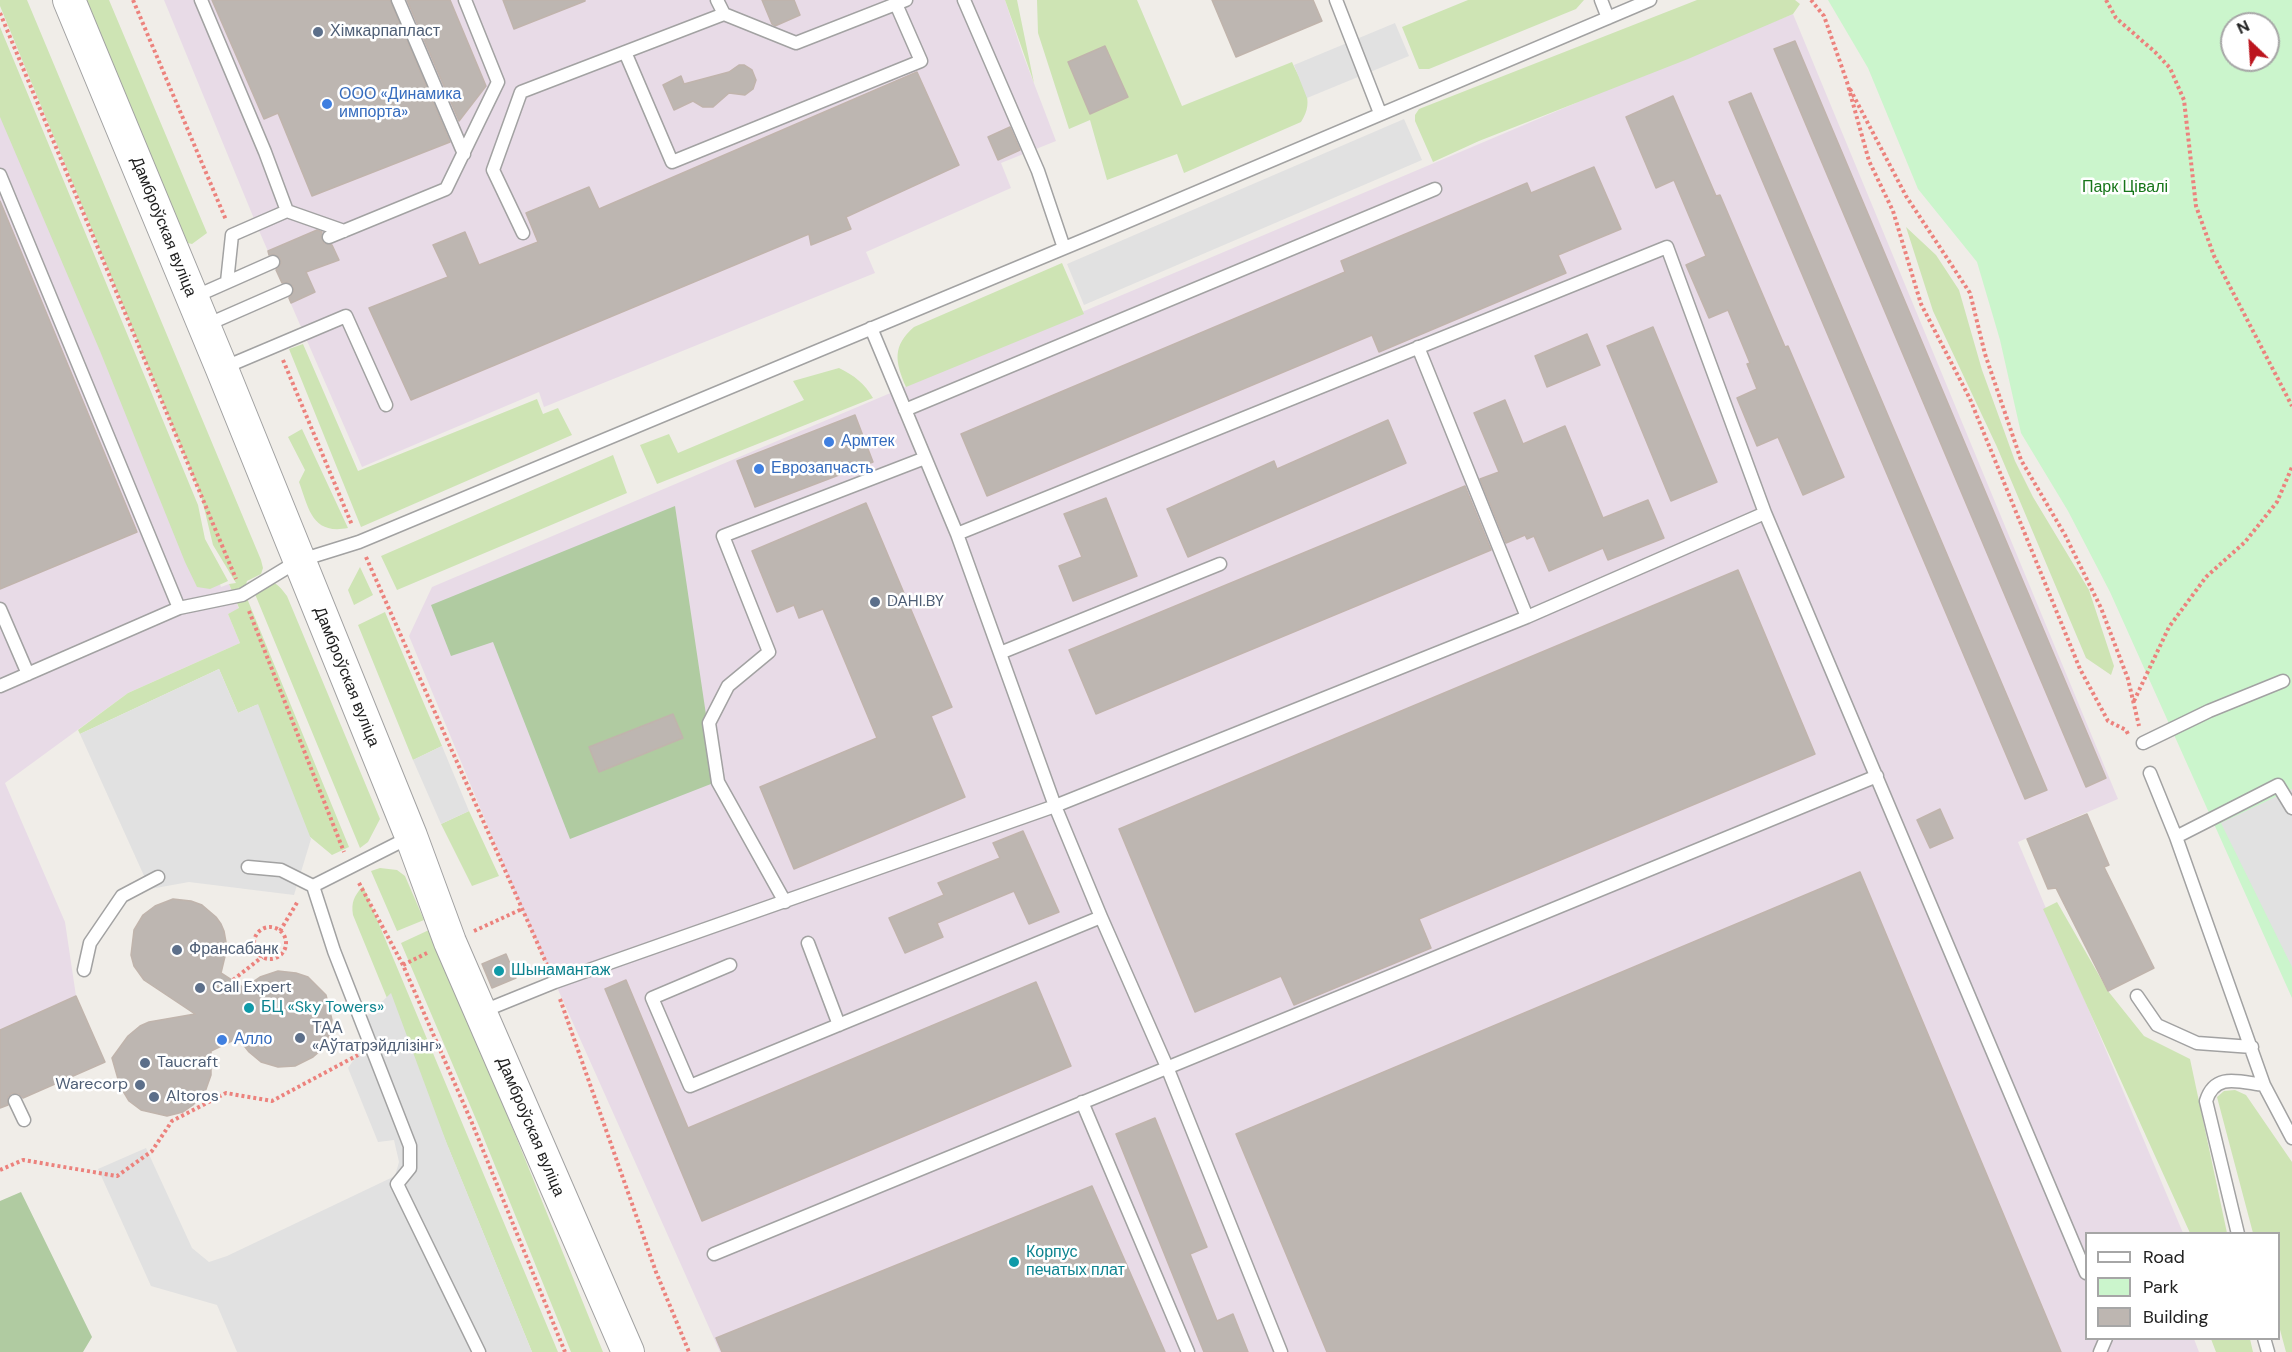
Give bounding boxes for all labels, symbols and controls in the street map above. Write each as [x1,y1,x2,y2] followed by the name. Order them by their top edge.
[2220,12,2280,72] north arrow
[2233,15,2253,39] text: N
[330,22,440,42] place label: Хімкарпапласт
[311,25,325,39] marker: Хімкарпапласт
[339,85,462,123] place label: ООО «Динамика импорта»
[320,97,334,111] marker: ООО «Динамика импорта»
[126,154,200,300] street label: Дамброўская вуліца
[2082,178,2168,198] park label: Парк Цівалі
[841,432,895,452] place label: Армтек
[822,435,836,449] marker: Армтек
[771,459,874,479] place label: Еврозапчасть
[752,462,766,476] marker: Еврозапчасть
[887,592,944,612] place label: DAHI.BY
[868,595,882,609] marker: DAHI.BY
[309,604,383,750] street label: Дамброўская вуліца
[189,940,278,960] place label: Франсабанк
[170,943,184,957] marker: Франсабанк
[511,961,610,981] place label: Шынамантаж
[492,964,506,978] marker: Шынамантаж
[212,978,292,998] place label: Call Expert
[193,981,207,995] marker: Call Expert
[261,998,384,1018] place label: БЦ «Sky Towers»
[242,1001,256,1015] marker: БЦ «Sky Towers»
[312,1019,442,1057] place label: ТАА «Аўтатрэйдлізінг»
[234,1030,272,1050] place label: Алло
[293,1031,307,1045] marker: ТАА «Аўтатрэйдлізінг»
[215,1033,229,1047] marker: Алло
[157,1053,218,1073] place label: Taucraft
[492,1054,568,1200] street label: Дамброўская вуліца
[138,1056,152,1070] marker: Taucraft
[55,1075,128,1095] place label: Warecorp
[133,1078,147,1092] marker: Warecorp
[166,1087,219,1107] place label: Altoros
[147,1090,161,1104] marker: Altoros
[2085,1232,2280,1340] legend
[1026,1243,1125,1281] place label: Корпус печатых плат
[2143,1245,2185,1269] text: Road
[1007,1255,1021,1269] marker: Корпус печатых плат
[2143,1275,2179,1299] text: Park
[2143,1305,2208,1329] text: Building

